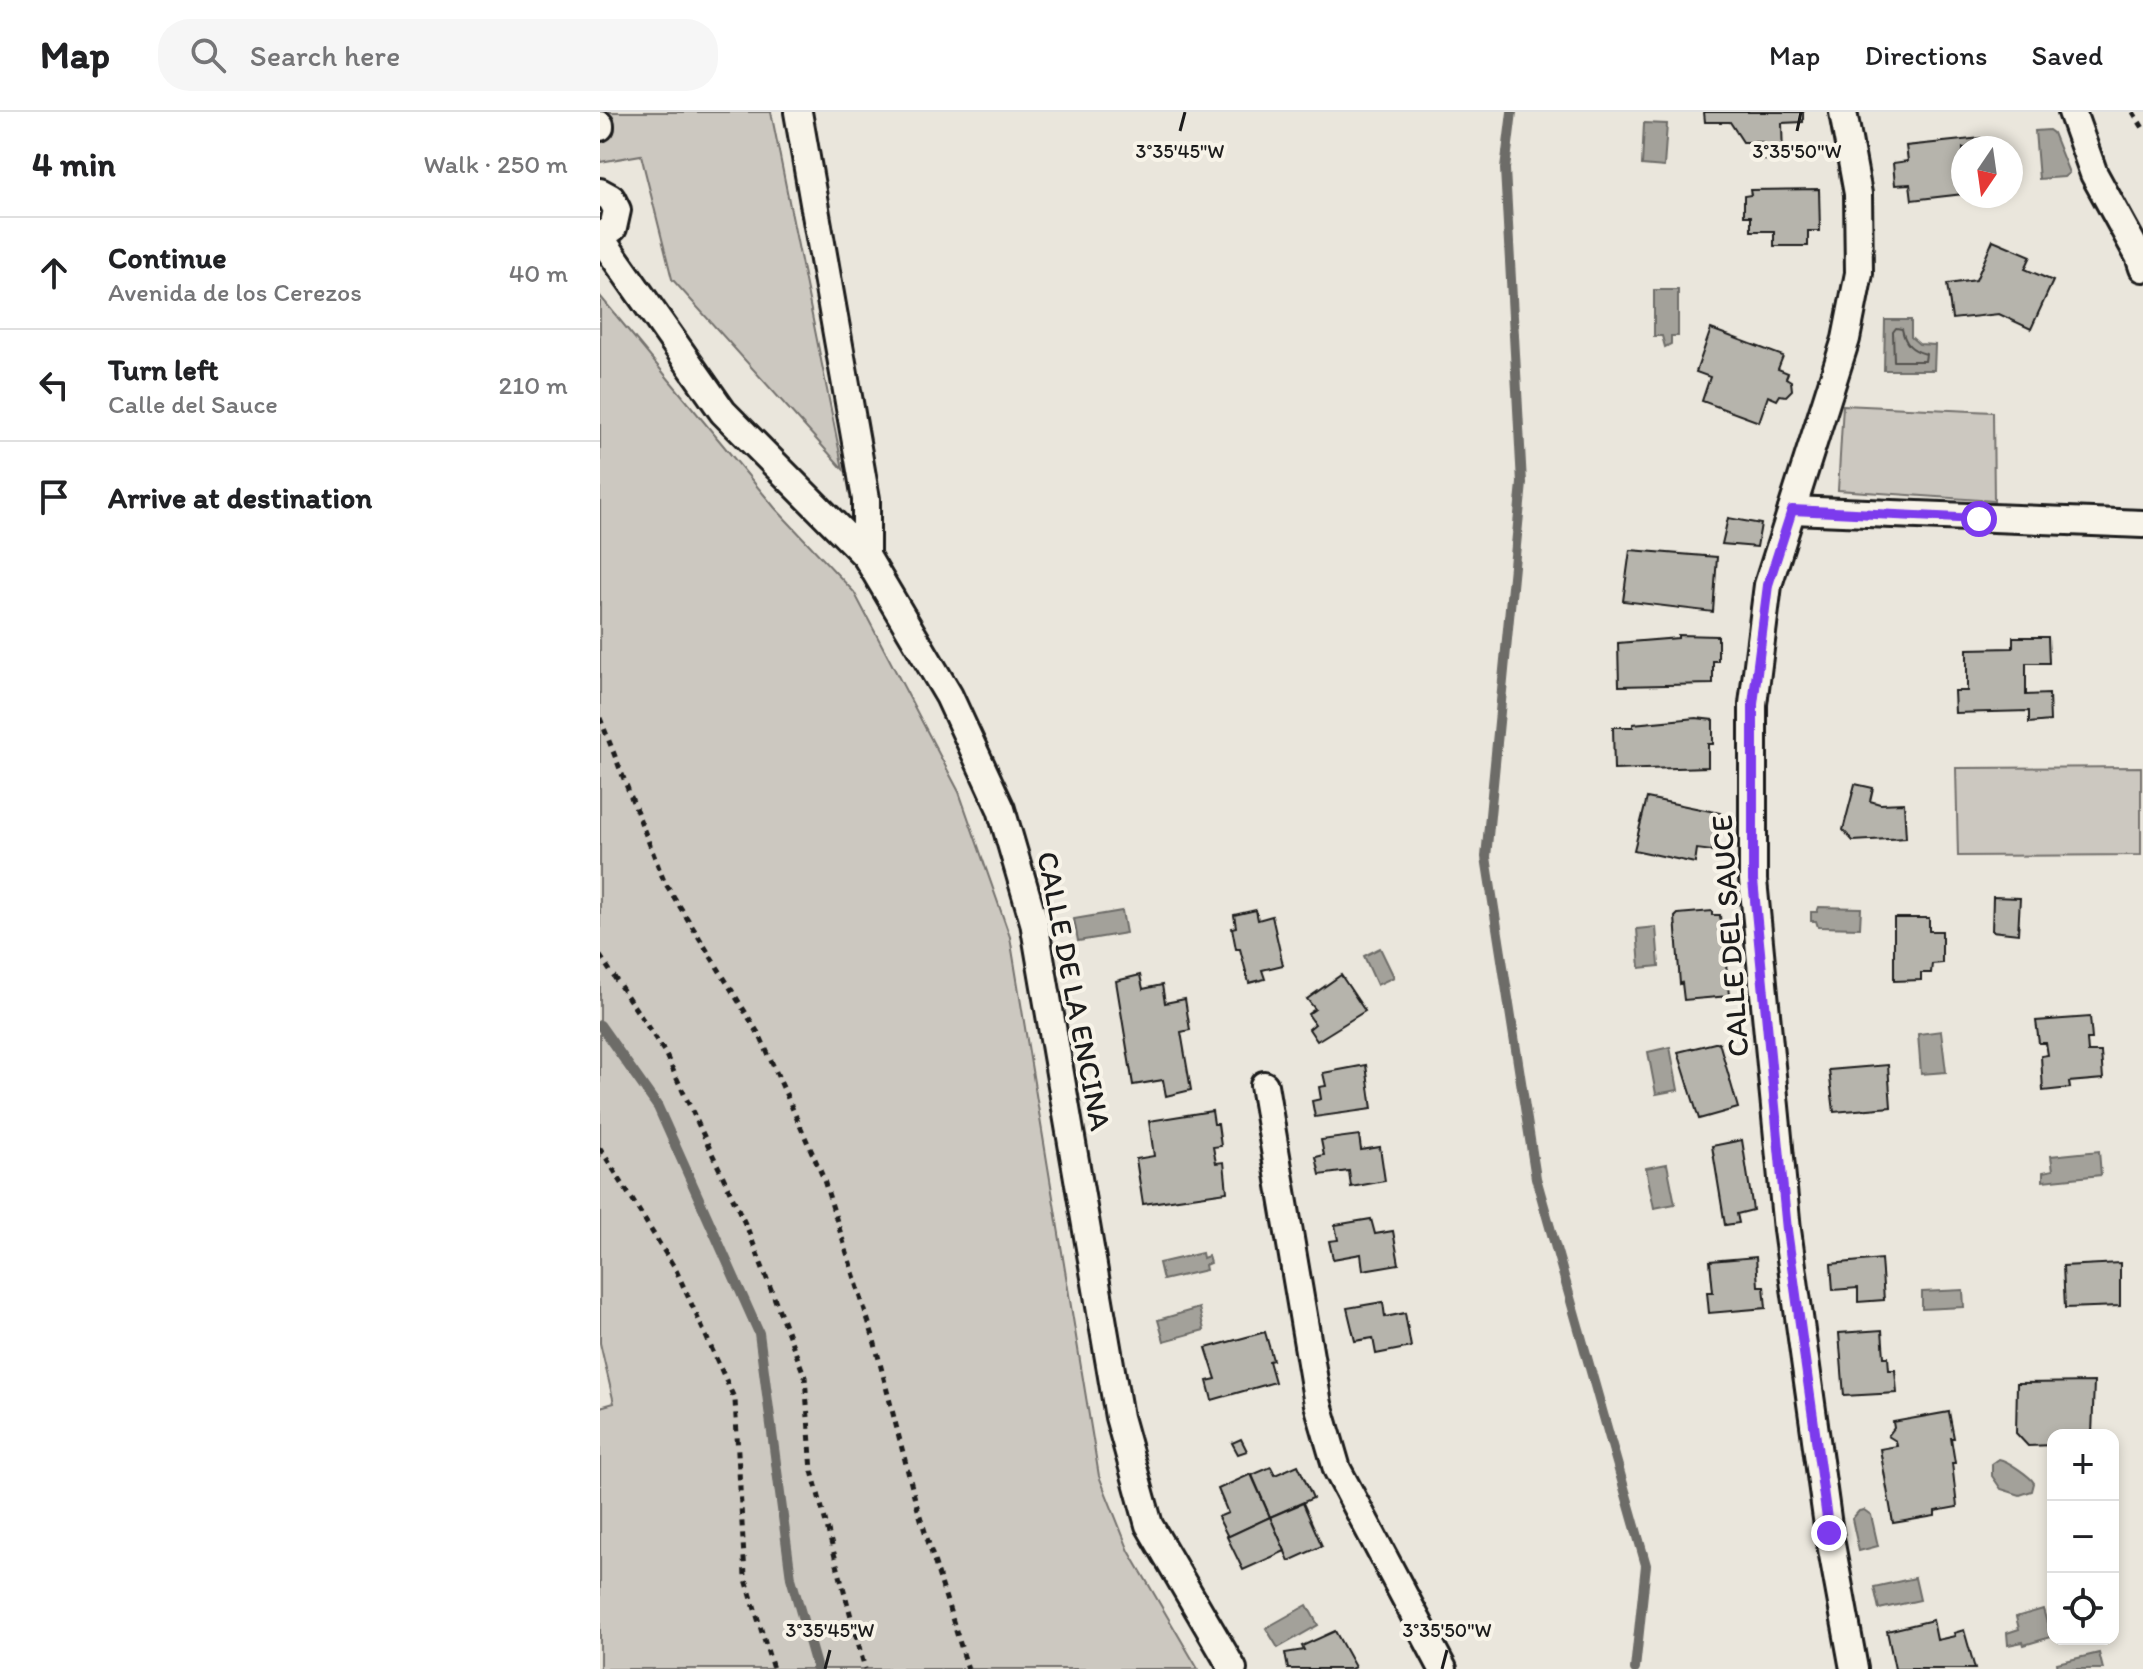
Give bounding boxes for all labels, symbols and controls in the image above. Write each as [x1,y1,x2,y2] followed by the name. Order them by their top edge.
[158,19,718,91] search box
[40,32,110,78] text: Map
[186,33,230,77] icon: search
[250,37,400,74] text: Search here
[1769,38,1820,72] text: Map
[1864,38,1988,72] text: Directions
[2032,38,2103,72] text: Saved
[1951,136,2023,208] north arrow
[1136,139,1224,163] text: 3°35'45"W
[1752,139,1842,163] text: 3°35'50"W
[32,144,116,185] text: 4 min
[424,148,568,180] text: Walk · 250 m
[108,239,227,276] text: Continue
[32,251,76,295] icon: ahead
[509,257,568,289] text: 40 m
[108,276,362,308] text: Avenida de los Cerezos
[108,351,219,388] text: Turn left
[32,363,76,407] icon: left
[499,369,568,401] text: 210 m
[108,388,278,420] text: Calle del Sauce
[32,475,76,519] icon: arrive
[108,479,372,516] text: Arrive at destination
[1961,501,1997,537] route start
[1703,814,1756,1058] street label: CALLE DEL SAUCE
[1029,848,1120,1134] street label: CALLE DE LA ENCINA
[2047,1429,2119,1645] map controls
[2047,1429,2119,1501] button: +
[2047,1501,2119,1573] button: −
[1811,1515,1847,1551] route end
[2047,1573,2119,1645] button: locate
[786,1618,874,1642] text: 3°35'45"W
[1402,1618,1492,1642] text: 3°35'50"W

